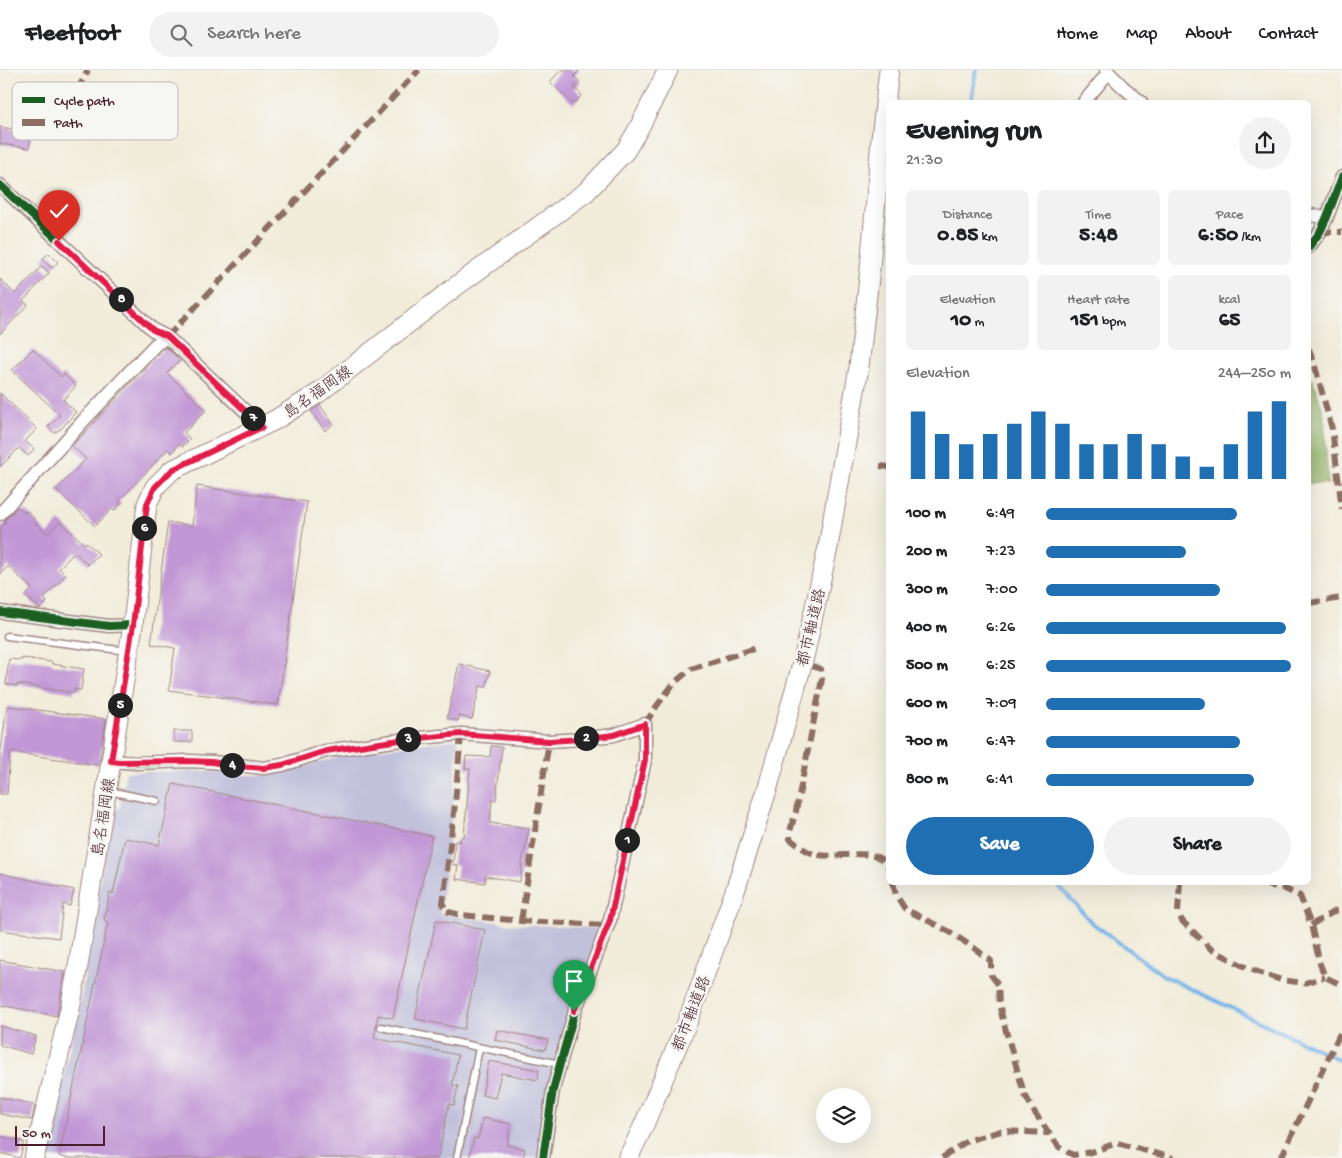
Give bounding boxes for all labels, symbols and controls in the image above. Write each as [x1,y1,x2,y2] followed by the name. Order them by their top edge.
[149,12,499,57] search box
[25,20,119,49] text: Fleetfoot
[167,21,195,49] icon: search
[207,23,301,46] text: Search here
[1056,24,1098,45] text: Home
[1126,24,1157,45] text: Map
[1185,24,1231,45] text: About
[1259,24,1317,45] text: Contact
[12,82,178,140] legend
[54,94,115,111] text: Cycle path
[53,116,83,133] text: Path
[906,116,1042,149] text: Evening run
[1239,117,1291,169] button: share
[906,152,943,171] text: 21:30
[38,190,80,241] pin
[45,197,73,225] icon: check
[943,207,992,224] text: Distance
[1086,207,1111,224] text: Time
[1216,207,1243,224] text: Pace
[937,224,978,249] text: 0.85
[1079,224,1118,249] text: 5:48
[1198,224,1238,249] text: 6:50
[978,229,998,246] text: km
[1238,229,1261,246] text: /km
[108,286,134,312] pin: 8
[118,291,125,308] text: 8
[940,292,995,309] text: Elevation
[1067,292,1130,309] text: Heart rate
[1219,292,1240,309] text: kcal
[951,309,971,334] text: 10
[1071,309,1099,334] text: 151
[1219,309,1240,334] text: 65
[971,314,984,331] text: m
[1099,314,1126,331] text: bpm
[280,361,357,425] street label: 島名福岡線
[906,365,970,384] text: Elevation
[1218,365,1291,384] text: 244–250 m
[240,406,266,430] pin: 7
[250,410,257,427] text: 7
[906,505,946,524] text: 100 m
[986,505,1015,524] text: 6:49
[132,516,156,540] pin: 6
[141,520,148,537] text: 6
[906,543,947,562] text: 200 m
[986,543,1016,562] text: 7:23
[906,581,948,600] text: 300 m
[986,581,1018,600] text: 7:00
[794,586,832,669] street label: 都市軸道路
[906,619,947,638] text: 400 m
[986,619,1015,638] text: 6:26
[906,657,948,676] text: 500 m
[986,657,1015,676] text: 6:25
[108,692,132,718] pin: 5
[906,695,947,714] text: 600 m
[986,695,1016,714] text: 7:09
[117,697,124,714] text: 5
[396,726,420,752] pin: 3
[574,726,598,750] pin: 2
[583,730,590,747] text: 2
[405,731,412,748] text: 3
[906,733,948,752] text: 700 m
[986,733,1015,752] text: 6:47
[220,752,244,778] pin: 4
[229,757,236,774] text: 4
[906,771,948,790] text: 800 m
[986,771,1013,790] text: 6:41
[88,776,121,859] street label: 島名福岡線
[906,817,1094,875] button: Save
[1104,817,1291,875] button: Share
[614,828,640,852] pin: 1
[625,832,630,849] text: 1
[553,960,595,1011] pin
[560,967,588,995] icon: arrive
[669,973,716,1055] street label: 都市軸道路
[816,1088,871,1143] map controls
[816,1088,871,1143] button: layers
[15,1123,105,1146] scale bar
[22,1126,51,1143] text: 50 m

